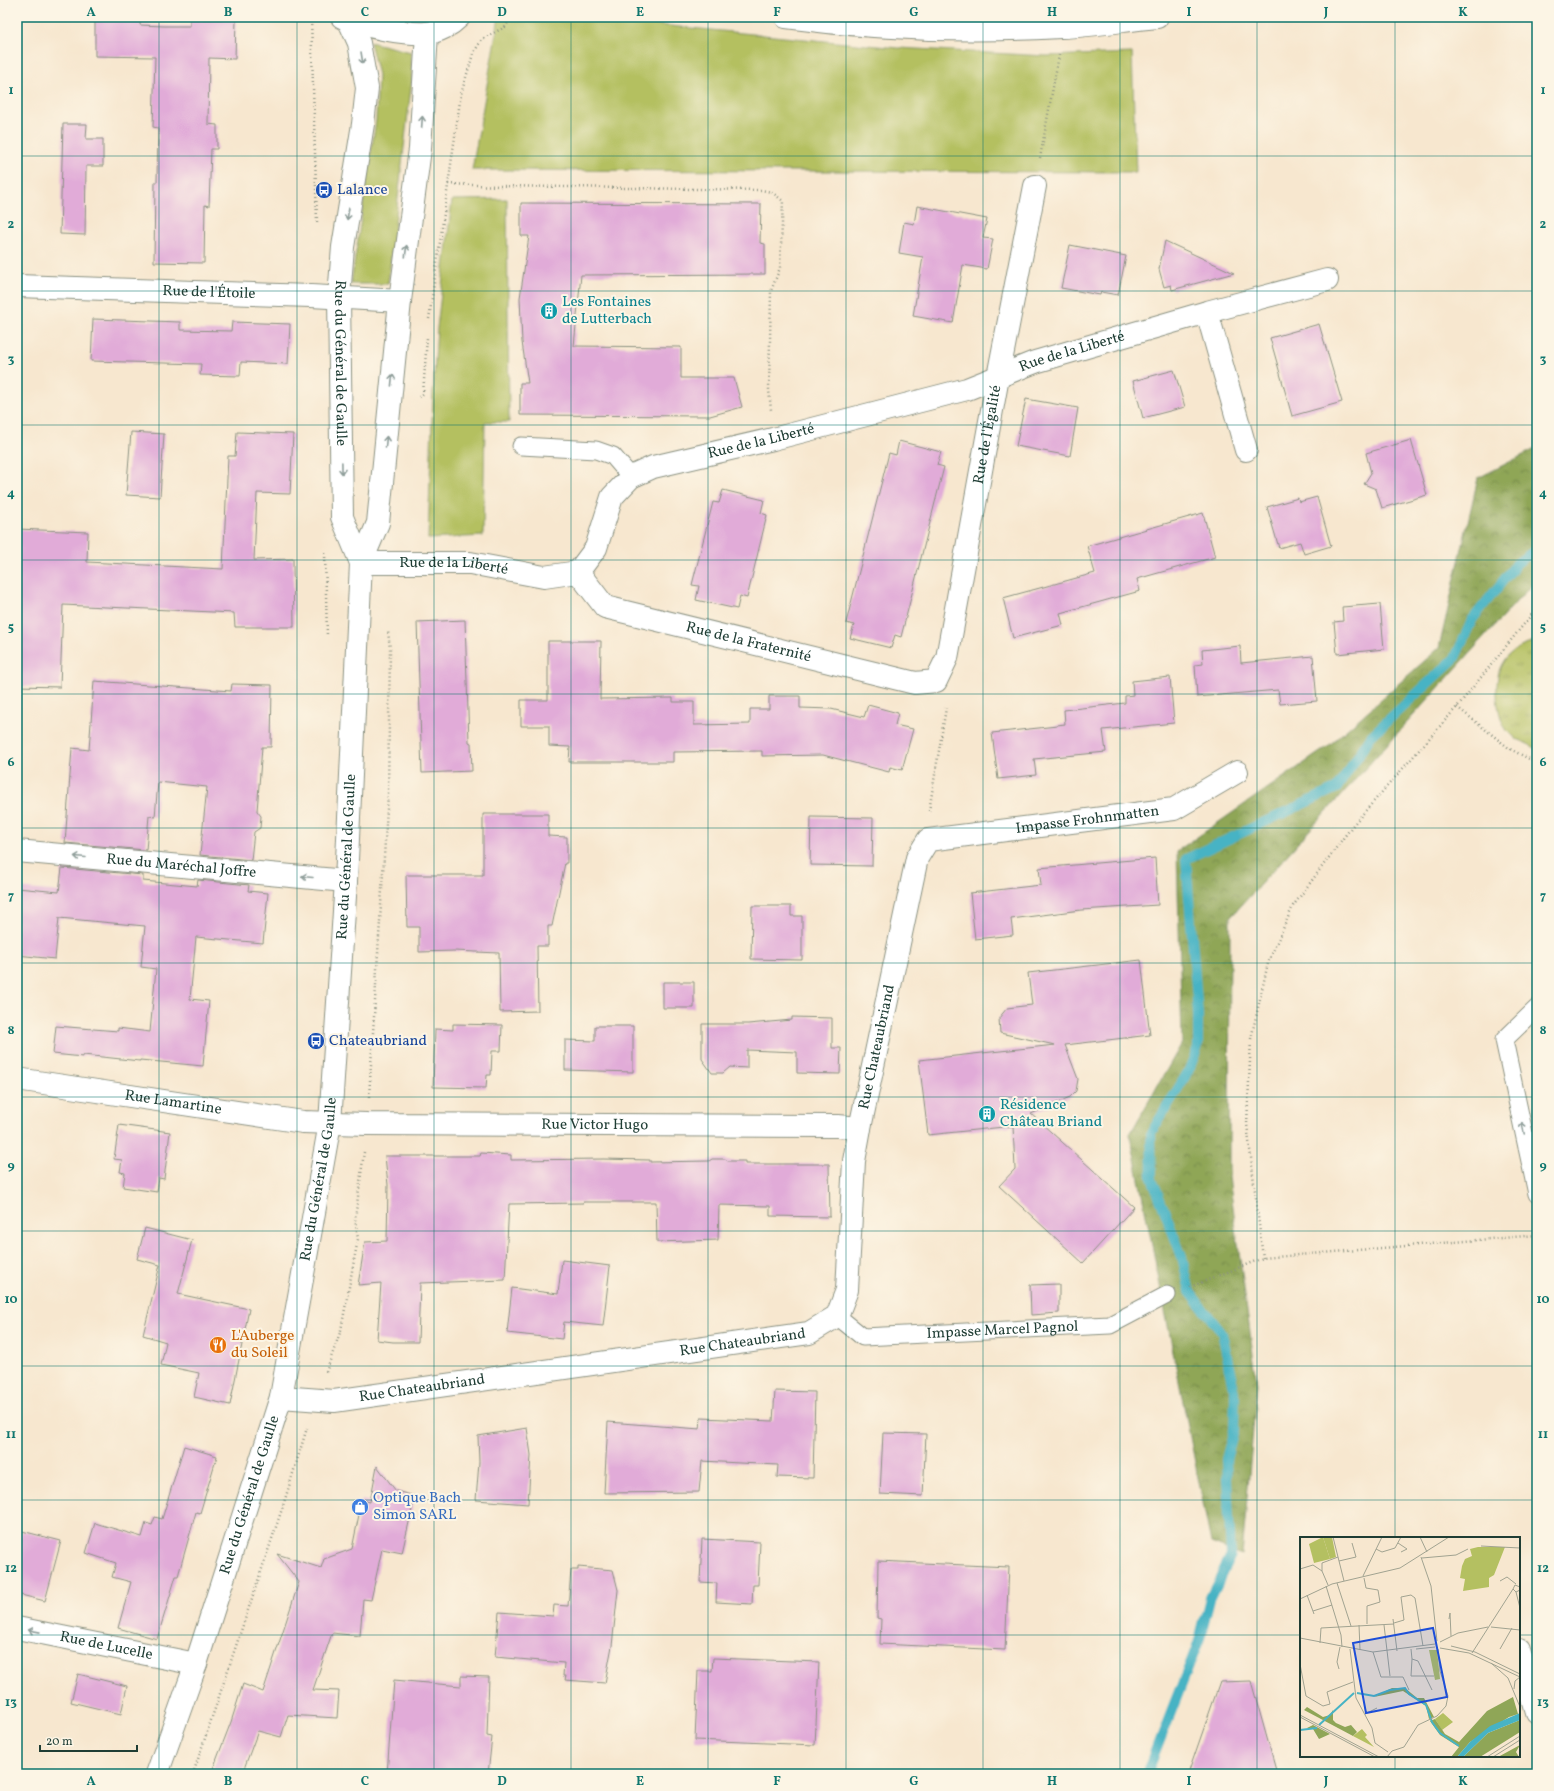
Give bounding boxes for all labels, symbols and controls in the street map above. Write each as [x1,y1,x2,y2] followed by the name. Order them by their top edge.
[86,4,96,22] text: A
[224,4,233,22] text: B
[361,4,369,22] text: C
[497,4,507,22] text: D
[636,4,644,22] text: E
[773,4,781,22] text: F
[909,4,919,22] text: G
[1047,4,1057,22] text: H
[1187,4,1192,22] text: I
[1323,4,1329,22] text: J
[1458,4,1468,22] text: K
[358,51,366,64] one-way arrow
[8,82,14,100] text: 1
[1540,82,1546,100] text: 1
[418,116,425,129] one-way arrow
[314,180,334,200] bus stop icon: Lalance
[337,180,388,201] place label: Lalance
[344,207,352,220] one-way arrow
[8,216,15,234] text: 2
[1540,216,1547,234] text: 2
[403,245,410,258] one-way arrow
[328,279,352,446] street label: Rue du Général de Gaulle
[162,280,256,305] street label: Rue de l'Étoile
[562,292,652,330] place label: Les Fontaines de Lutterbach
[539,301,559,321] building icon: Les Fontaines de Lutterbach
[1016,326,1127,378] street label: Rue de la Liberté
[8,351,15,369] text: 3
[1540,351,1547,369] text: 3
[388,374,396,387] one-way arrow
[968,383,1007,486] street label: Rue de l'Égalité
[706,418,817,464] street label: Rue de la Liberté
[382,436,389,449] one-way arrow
[338,461,346,474] one-way arrow
[7,485,15,503] text: 4
[1539,485,1547,503] text: 4
[399,553,510,581] street label: Rue de la Liberté
[684,617,813,668] street label: Rue de la Fraternité
[8,619,14,637] text: 5
[1540,619,1546,637] text: 5
[7,754,15,772] text: 6
[1539,754,1547,772] text: 6
[332,773,362,940] street label: Rue du Général de Gaulle
[1014,800,1160,839] street label: Impasse Frohnmatten
[106,849,257,883] street label: Rue du Maréchal Joffre
[74,853,87,860] one-way arrow
[301,874,314,881] one-way arrow
[8,888,14,906] text: 7
[1540,888,1546,906] text: 7
[854,983,900,1111] street label: Rue Chateaubriand
[7,1022,15,1040] text: 8
[1539,1022,1547,1040] text: 8
[306,1031,326,1051] bus stop icon: Chateaubriand
[329,1031,427,1052] place label: Chateaubriand
[123,1085,223,1120] street label: Rue Lamartine
[1000,1095,1102,1133] place label: Résidence Château Briand
[295,1097,342,1263] street label: Rue du Général de Gaulle
[977,1104,997,1124] building icon: Résidence Château Briand
[541,1114,648,1136] street label: Rue Victor Hugo
[1518,1122,1526,1135] one-way arrow
[7,1157,15,1175] text: 9
[1539,1157,1547,1175] text: 9
[4,1291,18,1309] text: 10
[1536,1291,1550,1309] text: 10
[926,1316,1079,1344] street label: Impasse Marcel Pagnol
[678,1323,807,1362] street label: Rue Chateaubriand
[231,1326,294,1364] place label: L'Auberge du Soleil
[208,1335,228,1355] restaurant icon: L'Auberge du Soleil
[358,1369,486,1408] street label: Rue Chateaubriand
[215,1413,285,1577] street label: Rue du Général de Gaulle
[6,1426,16,1444] text: 11
[1538,1426,1548,1444] text: 11
[373,1488,461,1526] place label: Optique Bach Simon SARL
[350,1497,370,1517] shop icon: Optique Bach Simon SARL
[1300,1537,1520,1757] inset map
[5,1560,17,1578] text: 12
[1537,1560,1549,1578] text: 12
[58,1626,155,1666] street label: Rue de Lucelle
[28,1627,41,1635] one-way arrow
[5,1694,17,1712] text: 13
[1537,1694,1549,1712] text: 13
[40,1727,137,1753] scale bar
[46,1734,73,1750] text: 20 m
[86,1773,96,1791] text: A
[224,1773,233,1791] text: B
[361,1773,369,1791] text: C
[497,1773,507,1791] text: D
[636,1773,644,1791] text: E
[773,1773,781,1791] text: F
[909,1773,919,1791] text: G
[1047,1773,1057,1791] text: H
[1187,1773,1192,1791] text: I
[1323,1773,1329,1791] text: J
[1458,1773,1468,1791] text: K

